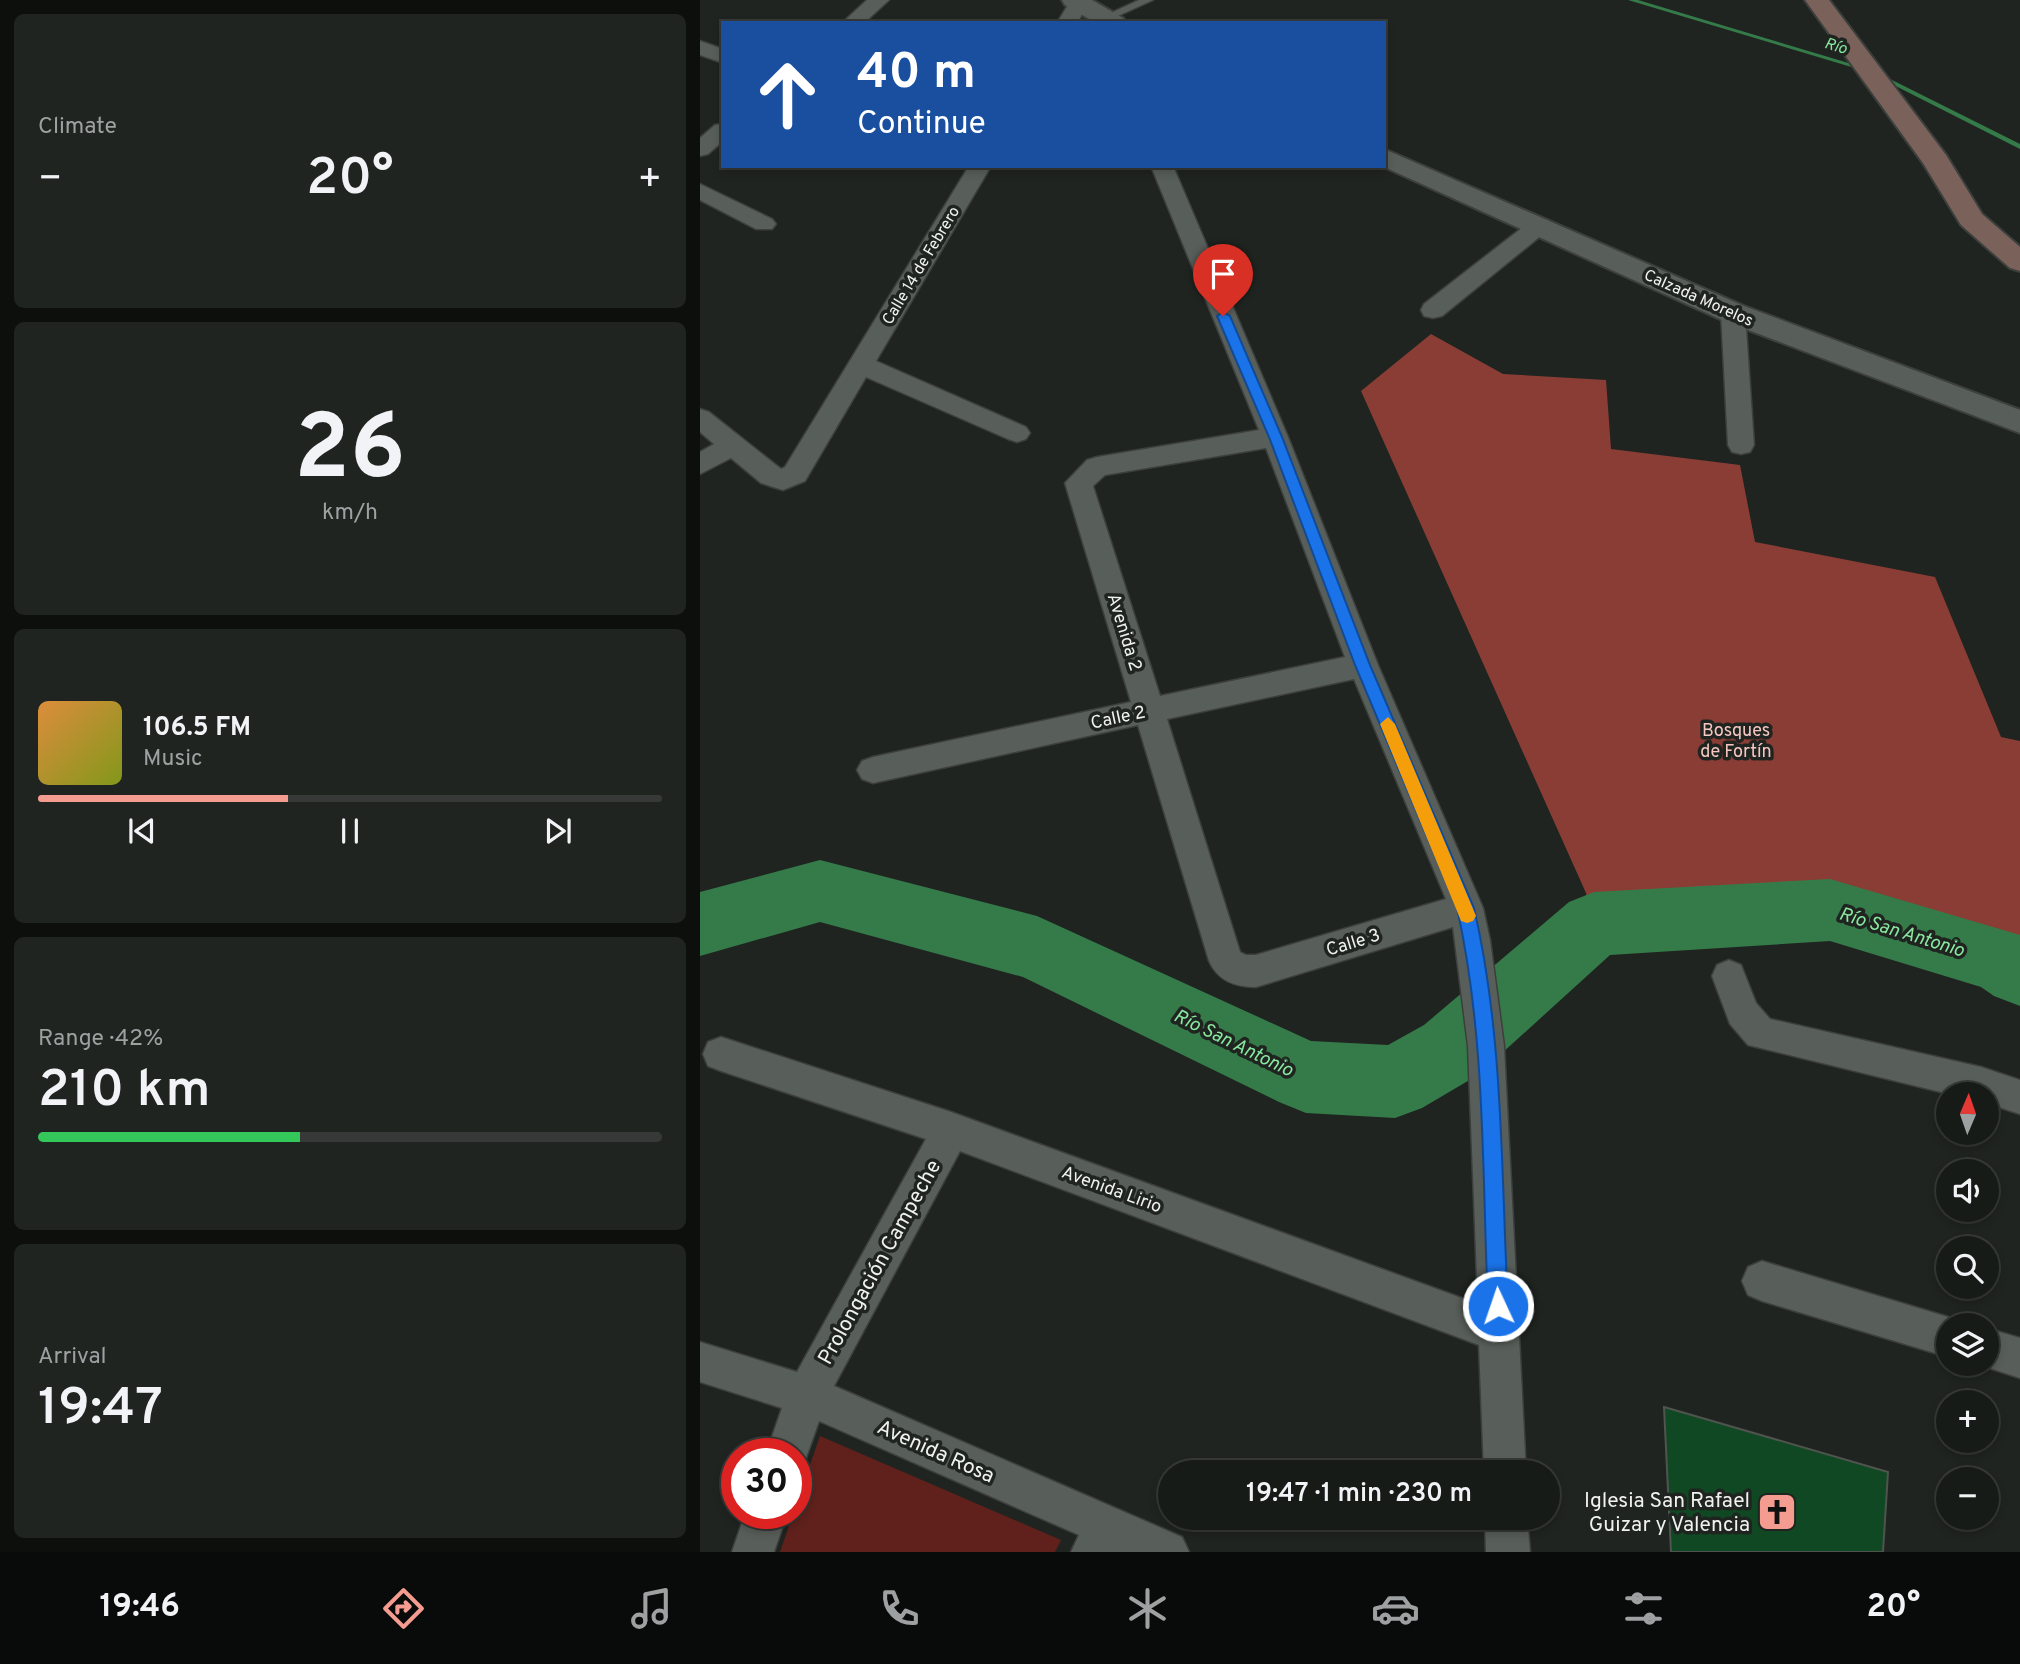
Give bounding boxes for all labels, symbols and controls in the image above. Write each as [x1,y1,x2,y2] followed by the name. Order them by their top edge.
[1822,34,1850,60] water label: Río
[857,44,976,106] text: 40 m
[742,49,833,140] icon: ahead
[857,105,986,145] text: Continue
[38,113,117,142] text: Climate
[306,147,394,213] text: 20°
[38,156,63,205] text: −
[637,156,662,205] text: +
[878,203,965,329] street label: Calle 14 de Febrero
[1193,244,1253,316] pin
[1204,255,1242,293] icon: arrive
[1640,266,1756,332] street label: Calzada Morelos
[294,396,406,511] text: 26
[322,499,378,528] text: km/h
[1101,591,1146,674] street label: Avenida 2
[1089,701,1148,735] street label: Calle 2
[143,712,251,745] text: 106.5 FM
[1700,720,1772,764] park label: Bosques de Fortín
[143,745,203,774] text: Music
[123,812,161,850] icon: previous
[331,812,369,850] icon: pause
[539,812,577,850] icon: next
[1836,902,1968,964] water label: Río San Antonio
[1324,924,1383,963] street label: Calle 3
[1170,1005,1298,1083] water label: Río San Antonio
[38,1025,163,1054] text: Range · 42%
[38,1059,211,1125] text: 210 km
[1936,1082,1998,1144] north arrow
[1936,1082,1999,1530] map controls
[813,1155,948,1370] street label: Prolongación Campeche
[1936,1159,1999,1222] button: sound
[1058,1162,1165,1219] street label: Avenida Lirio
[1936,1236,1999,1299] button: search
[1461,1269,1535,1343] position arrow
[1936,1313,1999,1376] button: layers
[38,1343,107,1372] text: Arrival
[38,1377,163,1443] text: 19:47
[1936,1390,1999,1453] button: +
[872,1414,998,1490] street label: Avenida Rosa
[721,1438,812,1529] speed limit sign: 30
[1936,1467,1999,1530] button: −
[1246,1478,1472,1511] text: 19:47 · 1 min · 230 m
[1584,1488,1750,1539] place label: Iglesia San Rafael Guizar y Valencia
[1756,1491,1798,1533] church icon: Iglesia San Rafael Guizar y Valencia
[379,1584,428,1633] icon: directions
[627,1584,676,1633] icon: music
[875,1584,924,1633] icon: phone
[1123,1584,1172,1633] icon: climate
[1371,1584,1420,1633] icon: car
[1619,1584,1668,1633] icon: filters
[99,1588,180,1628] text: 19:46
[1867,1588,1920,1628] text: 20°

